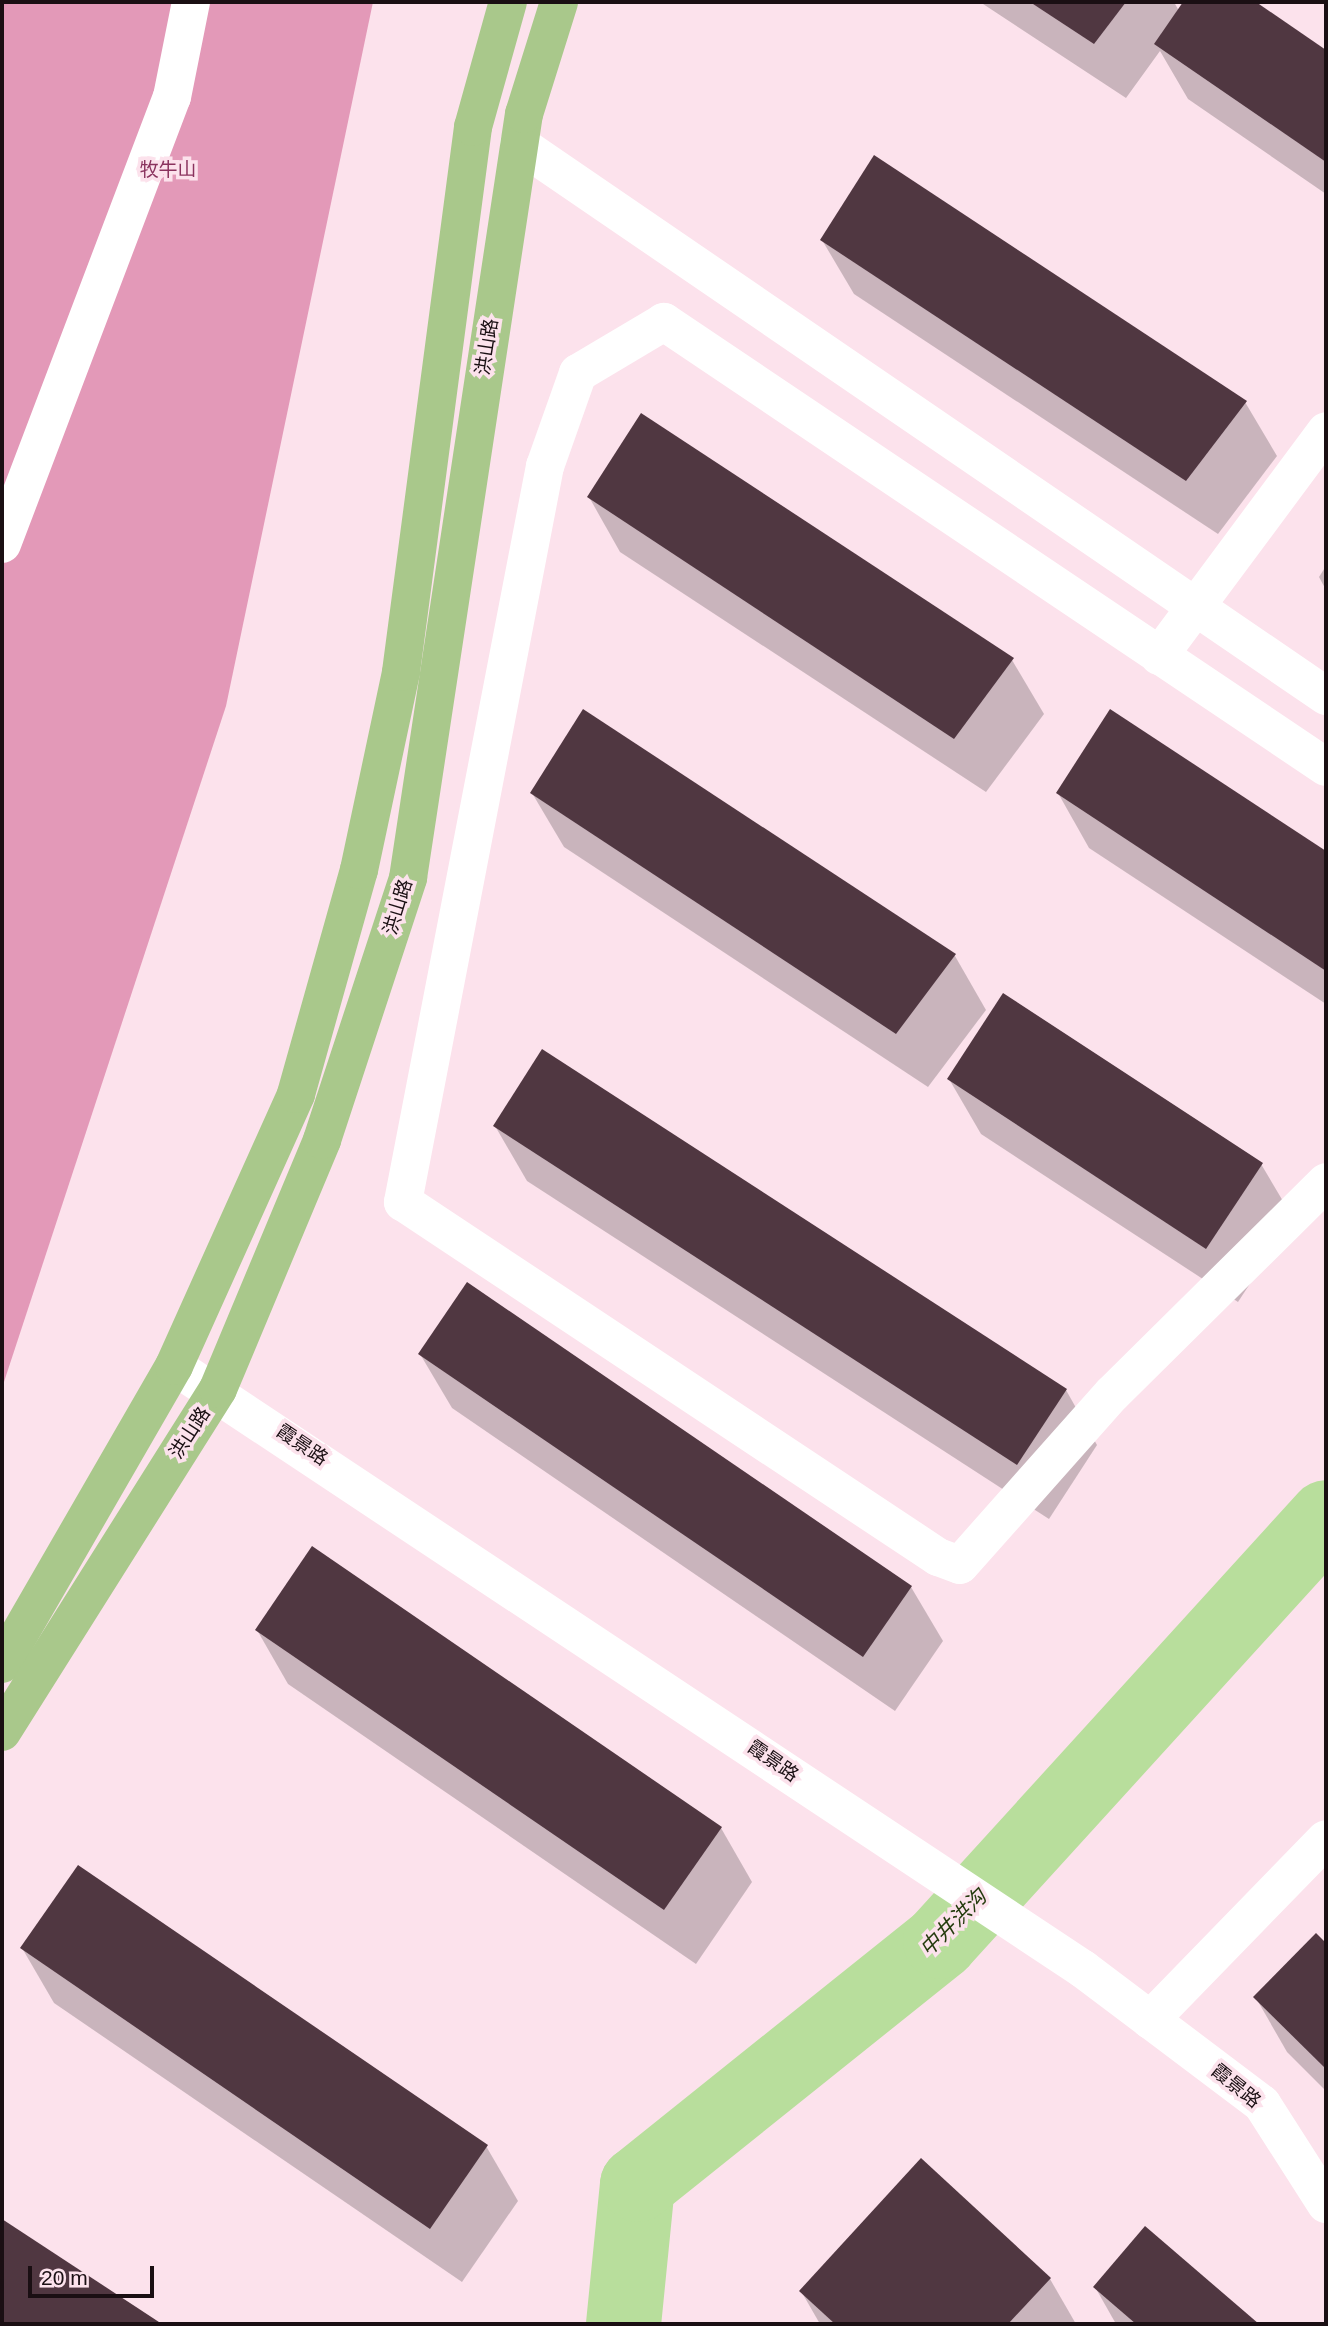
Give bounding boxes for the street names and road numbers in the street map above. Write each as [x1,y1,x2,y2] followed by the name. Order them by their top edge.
[471,317,503,377] street label: 洪山路
[379,876,417,938] street label: 洪山路
[165,1403,215,1463] street label: 洪山路
[272,1420,332,1470] street label: 霞景路
[743,1735,803,1787] street label: 霞景路
[1207,2059,1265,2113] street label: 霞景路

